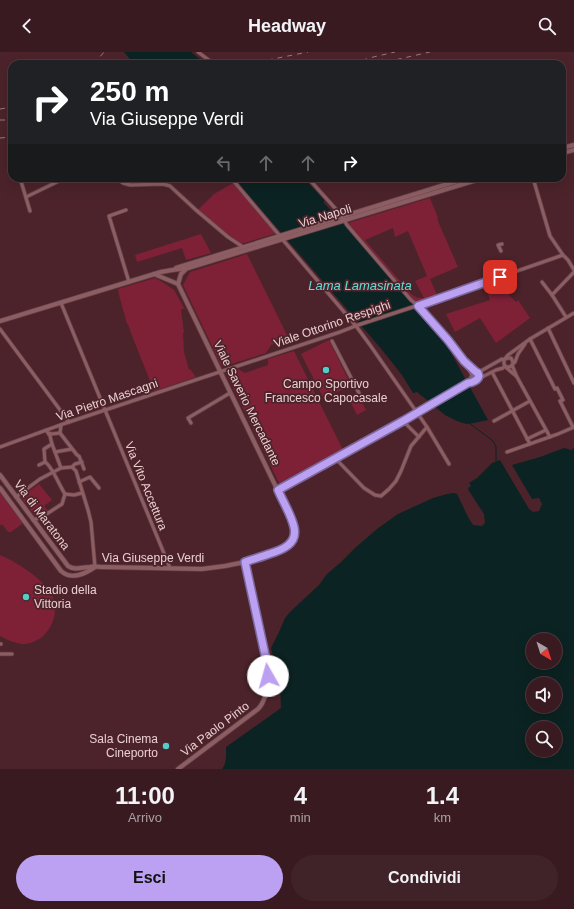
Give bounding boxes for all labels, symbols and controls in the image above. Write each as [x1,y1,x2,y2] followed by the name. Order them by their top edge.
[16,15,38,37] icon: back
[536,15,558,37] icon: search
[248,16,326,36] text: Headway
[24,76,76,128] icon: right
[90,76,169,107] text: 250 m
[90,109,244,129] text: Via Giuseppe Verdi
[213,152,235,174] icon: left
[255,152,277,174] icon: ahead
[297,152,319,174] icon: ahead
[339,152,361,174] icon: right
[297,201,353,231] street label: Via Napoli
[483,260,517,294] pin
[489,266,511,288] icon: arrive
[308,278,412,293] water label: Lama Lamasinata
[272,297,392,351] street label: Viale Ottorino Respighi
[211,338,284,468] street label: Viale Saverio Mercadante
[321,365,331,375] marker: Campo Sportivo Francesco Capocasale
[54,376,160,424] street label: Via Pietro Mascagni
[265,377,388,405] place label: Campo Sportivo Francesco Capocasale
[122,440,170,533] street label: Via Vito Accettura
[11,477,73,553] street label: Via di Maratona
[102,551,204,565] street label: Via Giuseppe Verdi
[34,583,97,611] place label: Stadio della Vittoria
[21,592,31,602] marker: Stadio della Vittoria
[526,633,562,669] north arrow
[526,633,562,757] map controls
[247,655,289,697] position arrow
[526,677,562,713] button: sound
[178,699,252,759] street label: Via Paolo Pinto
[526,721,562,757] button: search
[89,732,158,760] place label: Sala Cinema Cineporto
[161,741,171,751] marker: Sala Cinema Cineporto
[115,782,175,809] text: 11:00
[294,782,307,809] text: 4
[426,782,459,809] text: 1.4
[128,810,162,825] text: Arrivo
[290,810,311,825] text: min
[434,810,451,825] text: km
[16,855,283,901] button: Esci
[291,855,558,901] button: Condividi

